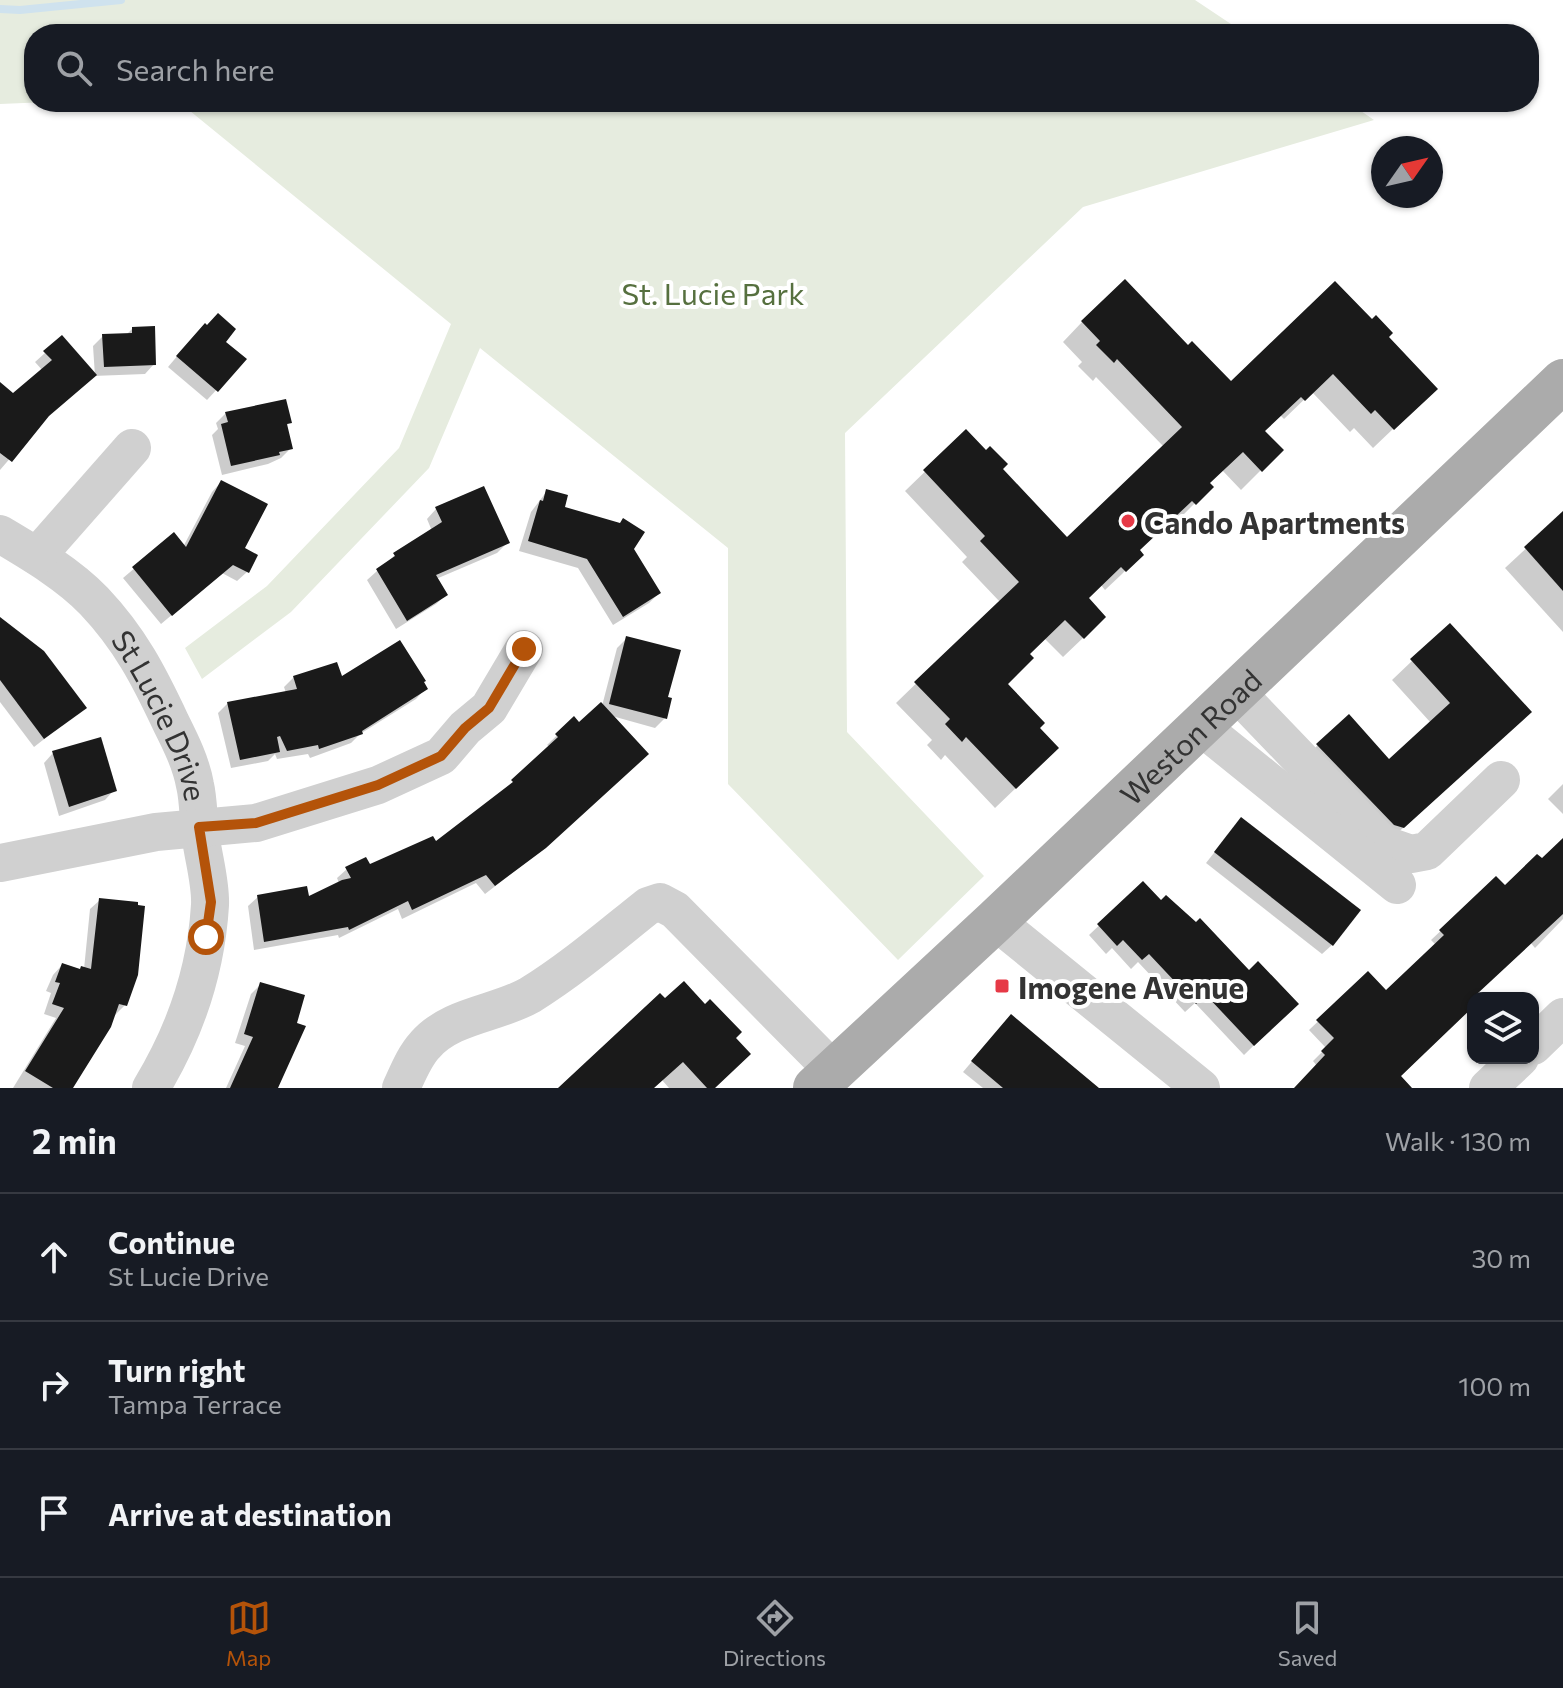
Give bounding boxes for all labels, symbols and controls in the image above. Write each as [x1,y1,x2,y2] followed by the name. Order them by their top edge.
[24,24,1539,112] search box
[52,46,96,90] icon: search
[116,50,275,87] text: Search here
[1371,136,1443,208] north arrow
[621,274,805,311] park label: St. Lucie Park
[1144,503,1405,540] place label: Cando Apartments
[1119,512,1137,530] marker: Cando Apartments
[105,622,216,803] street label: St Lucie Drive
[506,631,542,667] route end
[1111,660,1268,812] street label: Weston Road
[188,919,224,955] route start
[1018,968,1244,1005] place label: Imogene Avenue
[993,977,1011,995] marker: Imogene Avenue
[1467,992,1539,1064] map controls
[1467,992,1539,1064] button: layers
[32,1119,117,1161] text: 2 min
[1385,1125,1531,1156] text: Walk · 130 m
[108,1223,235,1260] text: Continue
[32,1235,76,1279] icon: ahead
[1472,1242,1531,1273] text: 30 m
[108,1260,269,1291] text: St Lucie Drive
[108,1351,245,1388] text: Turn right
[32,1363,76,1407] icon: right
[1458,1370,1531,1401] text: 100 m
[108,1388,282,1419] text: Tampa Terrace
[32,1491,76,1535] icon: arrive
[108,1495,392,1532] text: Arrive at destination
[226,1596,271,1671] tab: Map
[723,1596,826,1671] tab: Directions
[1278,1596,1337,1671] tab: Saved

